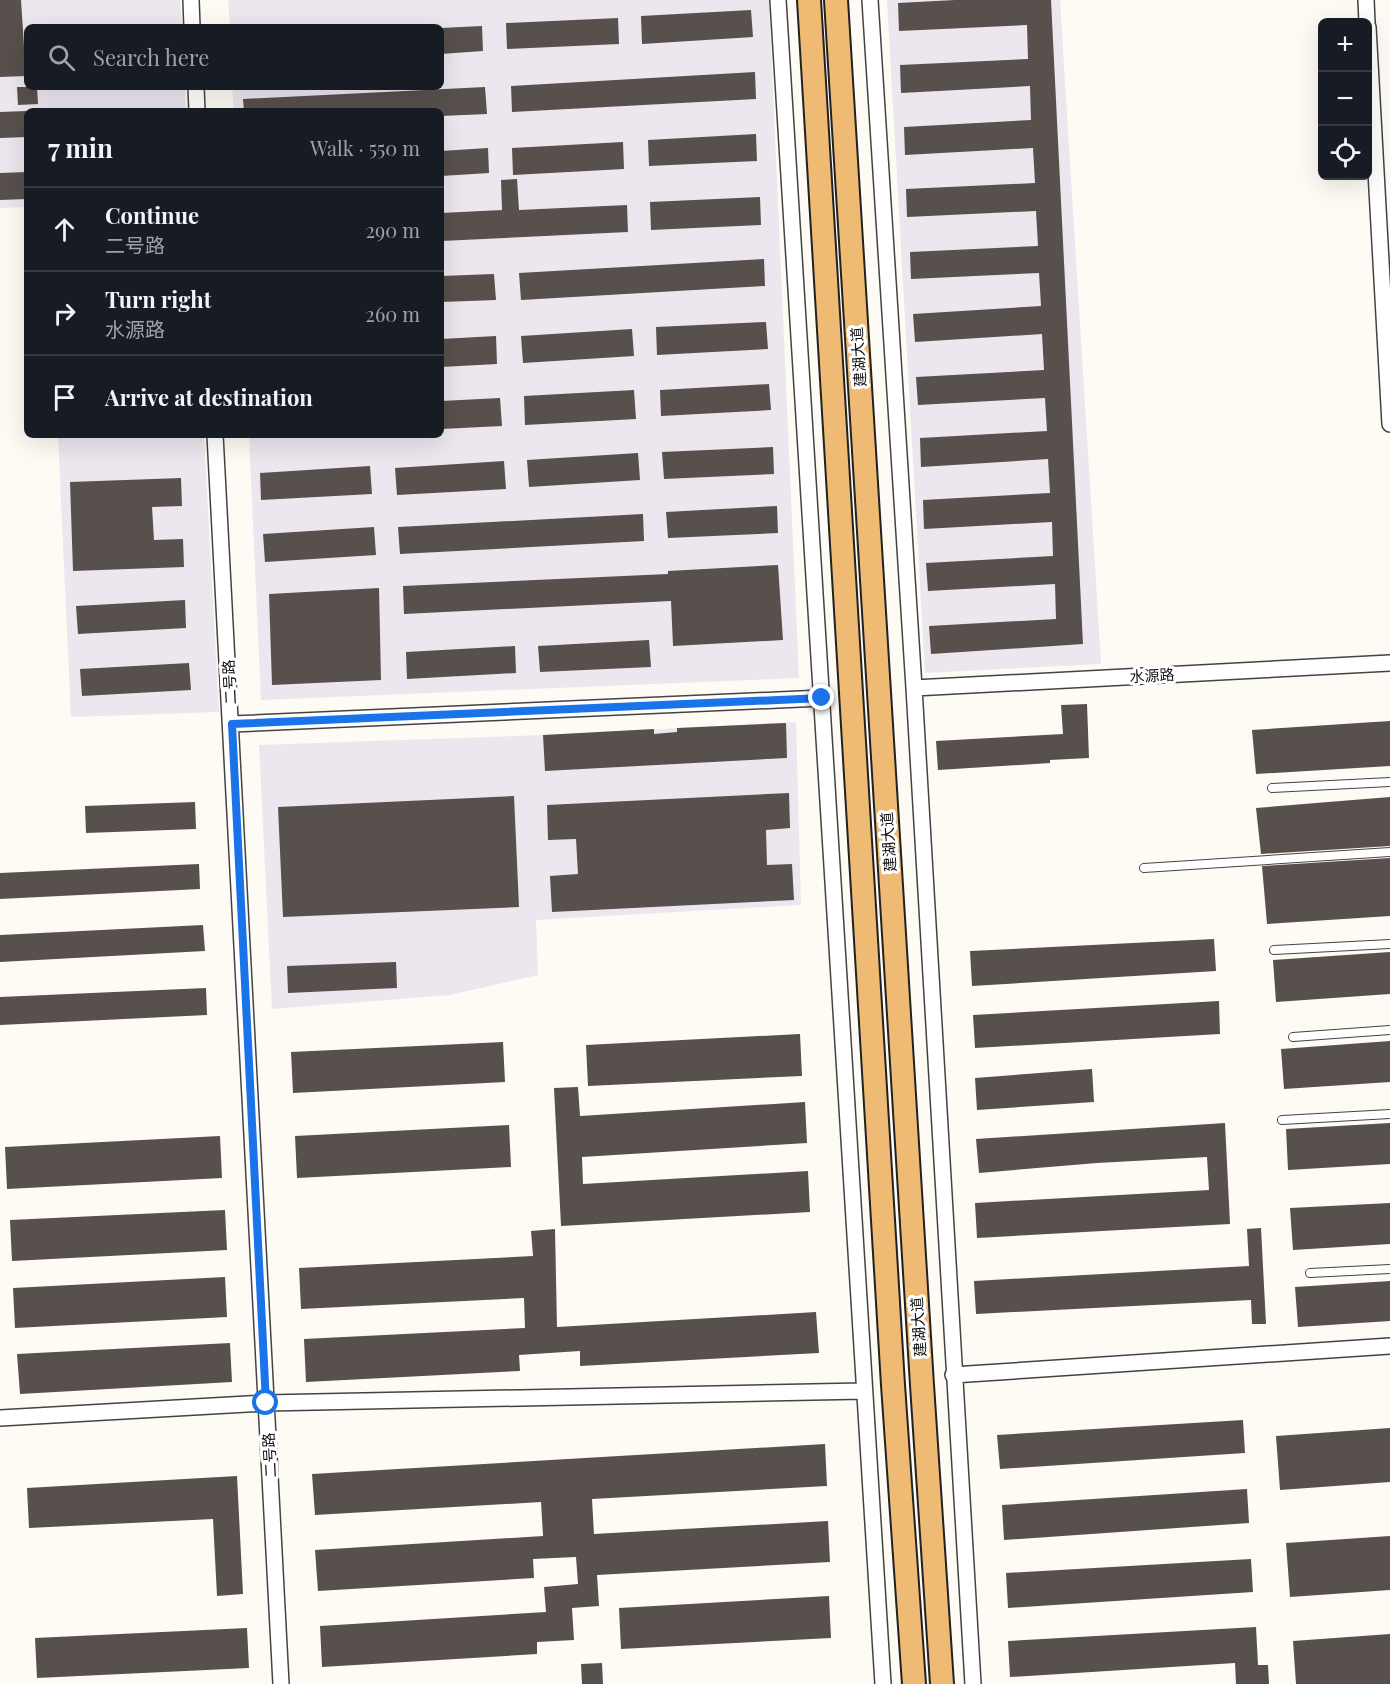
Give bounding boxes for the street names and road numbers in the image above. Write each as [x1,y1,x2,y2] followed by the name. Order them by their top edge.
[846,326,870,388] street label: 建湖大道
[218,659,240,705] street label: 二号路
[1129,664,1175,686] street label: 水源路
[876,811,900,873] street label: 建湖大道
[906,1296,930,1358] street label: 建湖大道
[258,1432,280,1478] street label: 二号路

